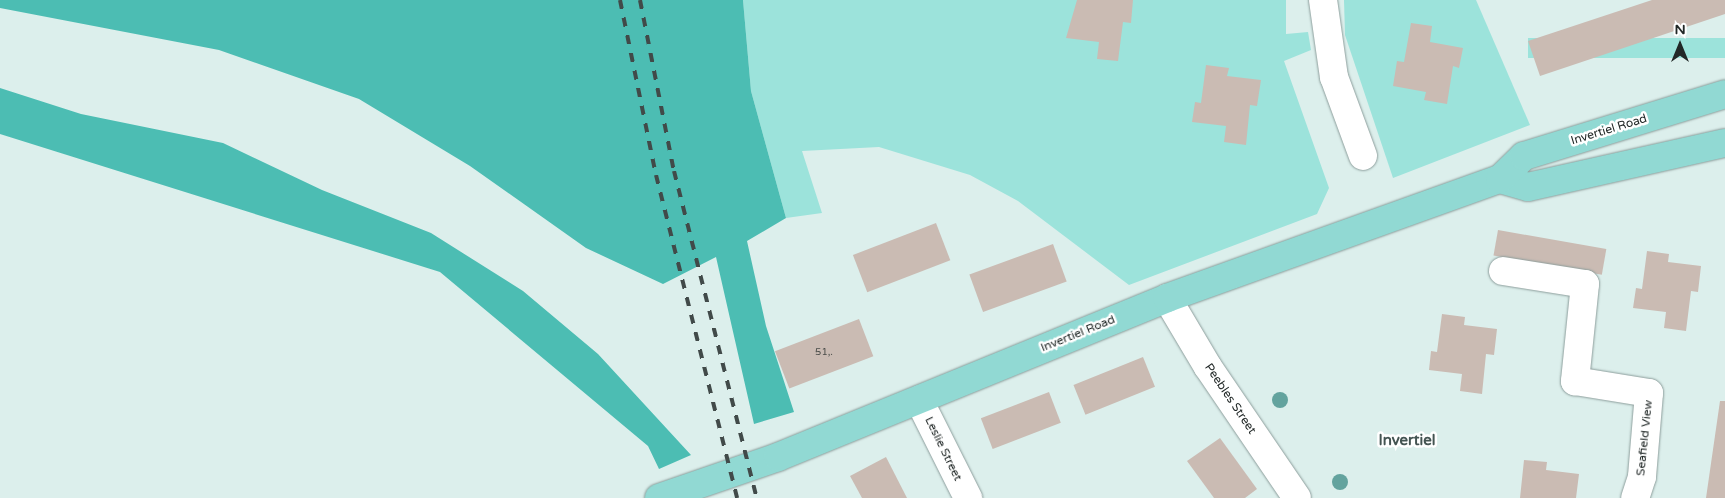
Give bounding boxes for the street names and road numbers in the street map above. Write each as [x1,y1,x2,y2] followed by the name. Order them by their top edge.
[1569,112,1649,148] street label: Invertiel Road
[1039,313,1117,355] street label: Invertiel Road
[1201,361,1259,437] street label: Peebles Street
[1634,399,1656,477] street label: Seafield View
[921,415,965,483] street label: Leslie Street

